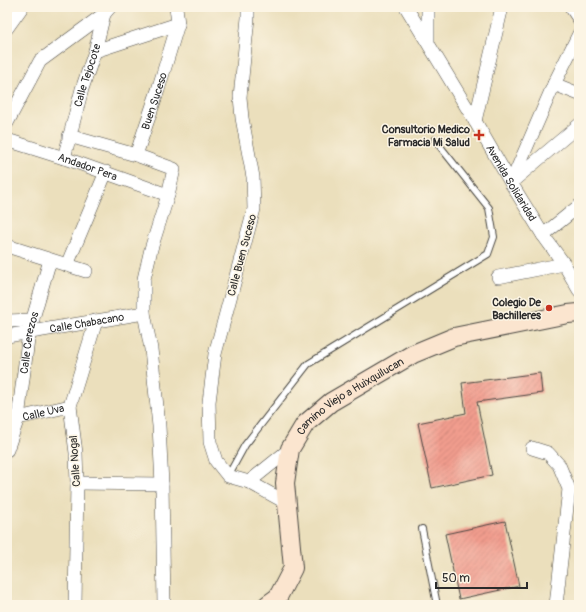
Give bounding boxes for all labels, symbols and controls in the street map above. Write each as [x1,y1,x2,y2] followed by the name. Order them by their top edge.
[71,42,103,108] street label: Calle Tejocote
[139,71,169,131] street label: Buen Suceso
[382,123,470,149] place label: Consultorio Medico Farmacia Mi Salud
[473,129,485,141] marker: Consultorio Medico Farmacia Mi Salud
[484,142,539,224] street label: Avenida Solidaridad
[57,150,119,183] street label: Andador Pera
[225,213,259,297] street label: Calle Buen Suceso
[492,296,542,322] place label: Colegio De Bachilleres
[544,303,554,313] marker: Colegio De Bachilleres
[17,310,41,375] street label: Calle Cerezos
[49,310,125,335] street label: Calle Chabacano
[294,355,406,437] street label: Camino Viejo a Huixquilucan
[21,401,65,423] street label: Calle Uva
[67,435,83,487] street label: Calle Nogal
[436,564,527,590] scale bar
[442,571,470,586] text: 50 m

